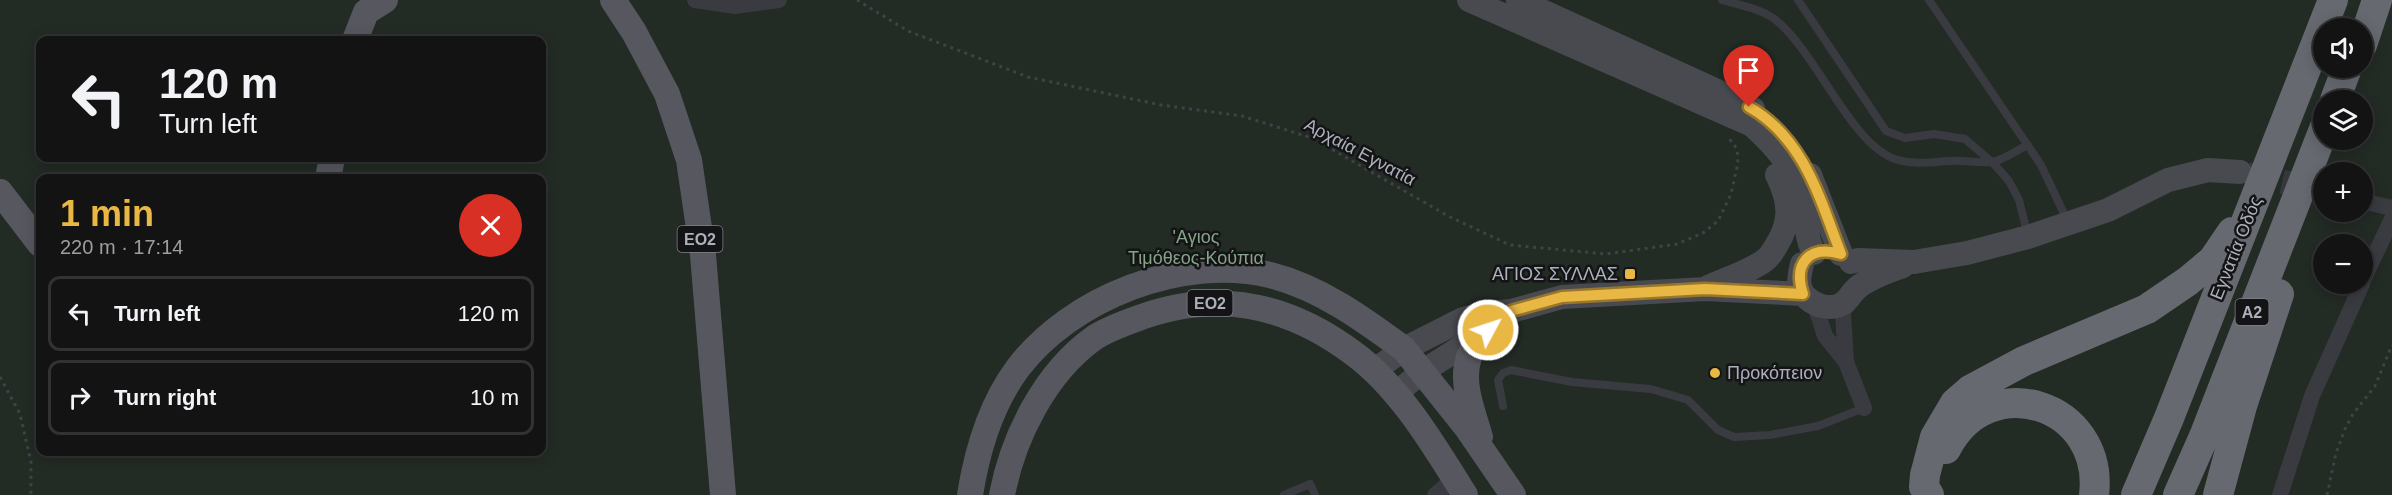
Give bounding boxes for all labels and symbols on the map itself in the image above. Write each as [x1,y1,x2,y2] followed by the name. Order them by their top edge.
[1723,45,1774,107] pin
[1301,114,1419,190] street label: Αρχαία Εγνατία
[2206,193,2266,303] street label: Εγνατία Οδός
[678,226,722,252] road number: ΕΟ2
[1128,227,1264,268] park label: 'Αγιος Τιμόθεος-Κούπια
[1492,264,1618,284] place label: ΑΓΙΟΣ ΣΥΛΛΑΣ
[1623,267,1637,281] marker: ΑΓΙΟΣ ΣΥΛΛΑΣ
[1188,290,1232,316] road number: ΕΟ2
[1456,298,1520,362] position arrow
[2236,299,2268,325] road number: Α2
[1727,363,1822,383] place label: Προκόπειον
[1708,366,1722,380] marker: Προκόπειον

